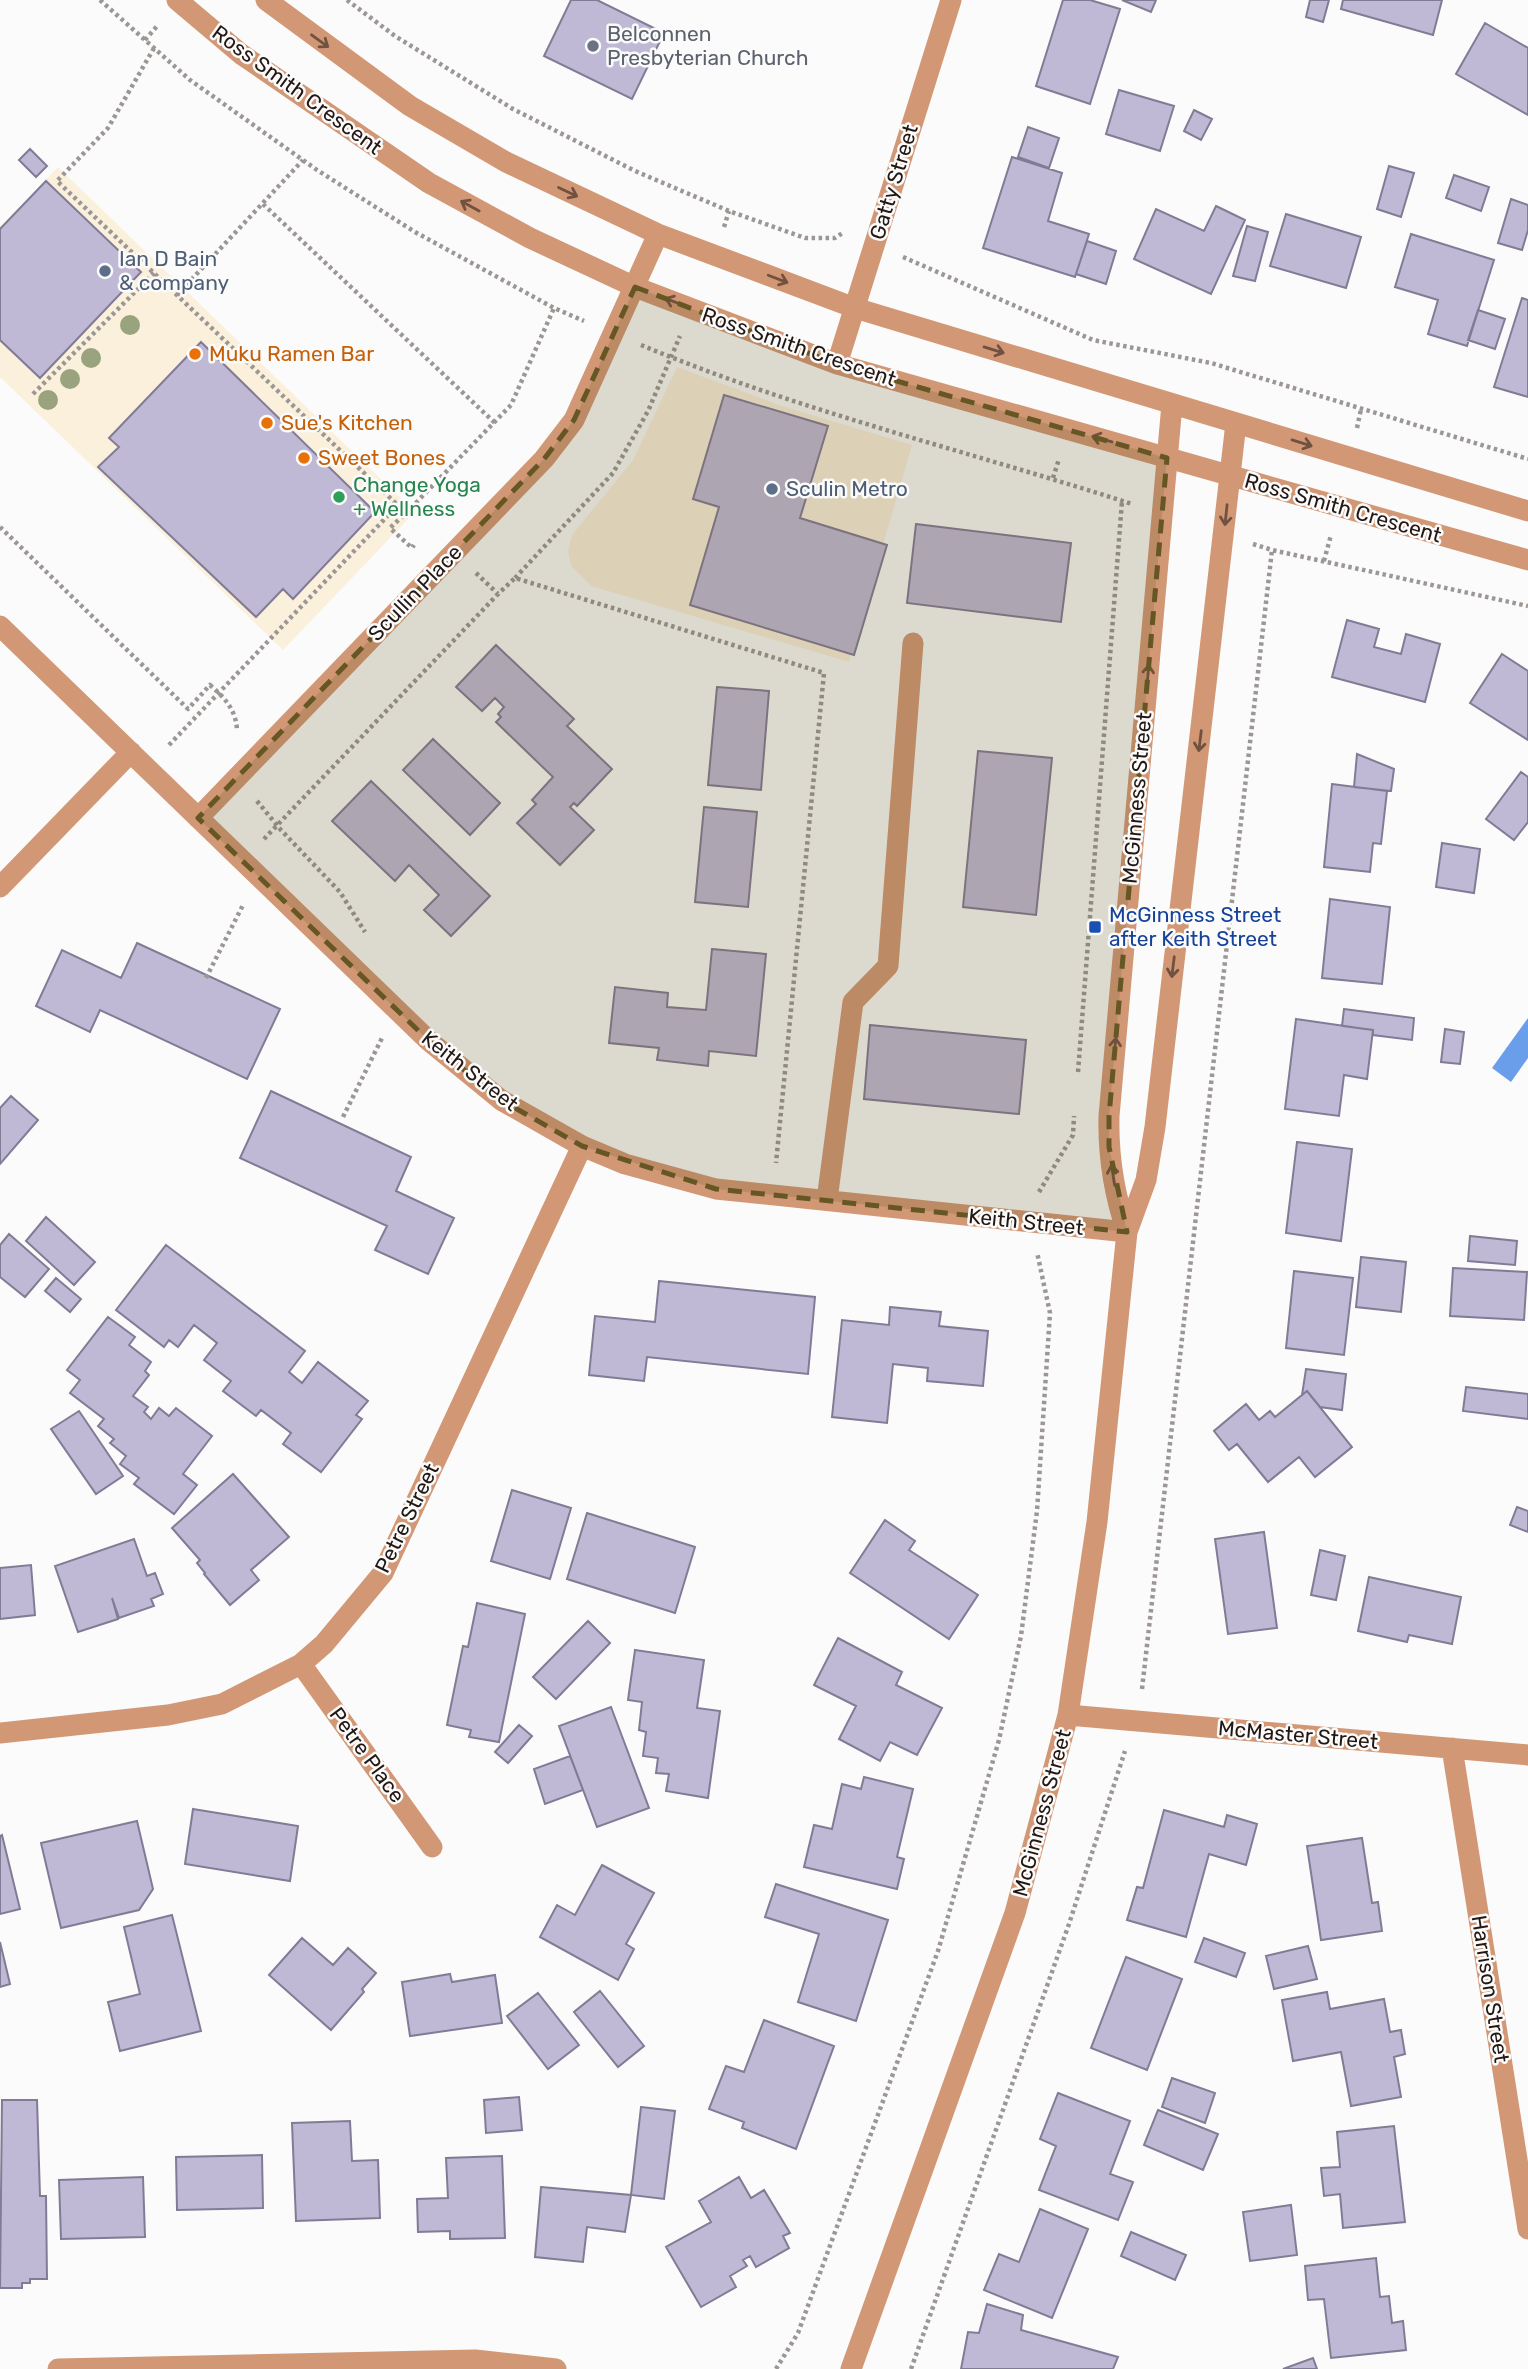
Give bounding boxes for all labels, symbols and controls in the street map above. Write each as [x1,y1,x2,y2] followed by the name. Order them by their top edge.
[208,20,387,160] street label: Ross Smith Crescent
[607,21,808,70] place label: Belconnen Presbyterian Church
[310,34,329,48] one-way arrow
[585,38,601,54] marker: Belconnen Presbyterian Church
[864,121,923,242] street label: Gatty Street
[557,185,578,199] one-way arrow
[460,199,480,213] one-way arrow
[119,246,230,295] place label: Ian D Bain & company
[97,263,113,279] marker: Ian D Bain & company
[766,274,788,286] one-way arrow
[665,295,687,308] one-way arrow
[699,302,899,391] street label: Ross Smith Crescent
[209,341,374,366] place label: Muku Ramen Bar
[983,344,1005,357] one-way arrow
[187,346,203,362] marker: Muku Ramen Bar
[281,410,413,435] place label: Sue's Kitchen
[259,415,275,431] marker: Sue's Kitchen
[1091,432,1113,445] one-way arrow
[1290,437,1312,450] one-way arrow
[318,445,446,470] place label: Sweet Bones
[296,450,312,466] marker: Sweet Bones
[1242,467,1444,548] street label: Ross Smith Crescent
[353,472,481,521] place label: Change Yoga + Wellness
[786,476,908,501] place label: Sculin Metro
[764,481,780,497] marker: Sculin Metro
[331,489,347,505] marker: Change Yoga + Wellness
[1219,503,1232,526] one-way arrow
[363,539,467,646] street label: Scullin Place
[1142,665,1155,687] one-way arrow
[1117,711,1156,885] street label: McGinness Street
[1193,729,1206,752] one-way arrow
[1109,902,1281,951] place label: McGinness Street after Keith Street
[1087,919,1103,935] marker: McGinness Street after Keith Street
[1167,955,1180,978] one-way arrow
[417,1025,524,1116] street label: Keith Street
[1109,1038,1122,1060] one-way arrow
[1106,1164,1119,1187] one-way arrow
[967,1203,1085,1240] street label: Keith Street
[369,1459,444,1577] street label: Petre Street
[325,1702,410,1807] street label: Petre Place
[1217,1715,1379,1754] street label: McMaster Street
[1007,1726,1076,1899] street label: McGinness Street
[1466,1913,1514,2064] street label: Harrison Street

